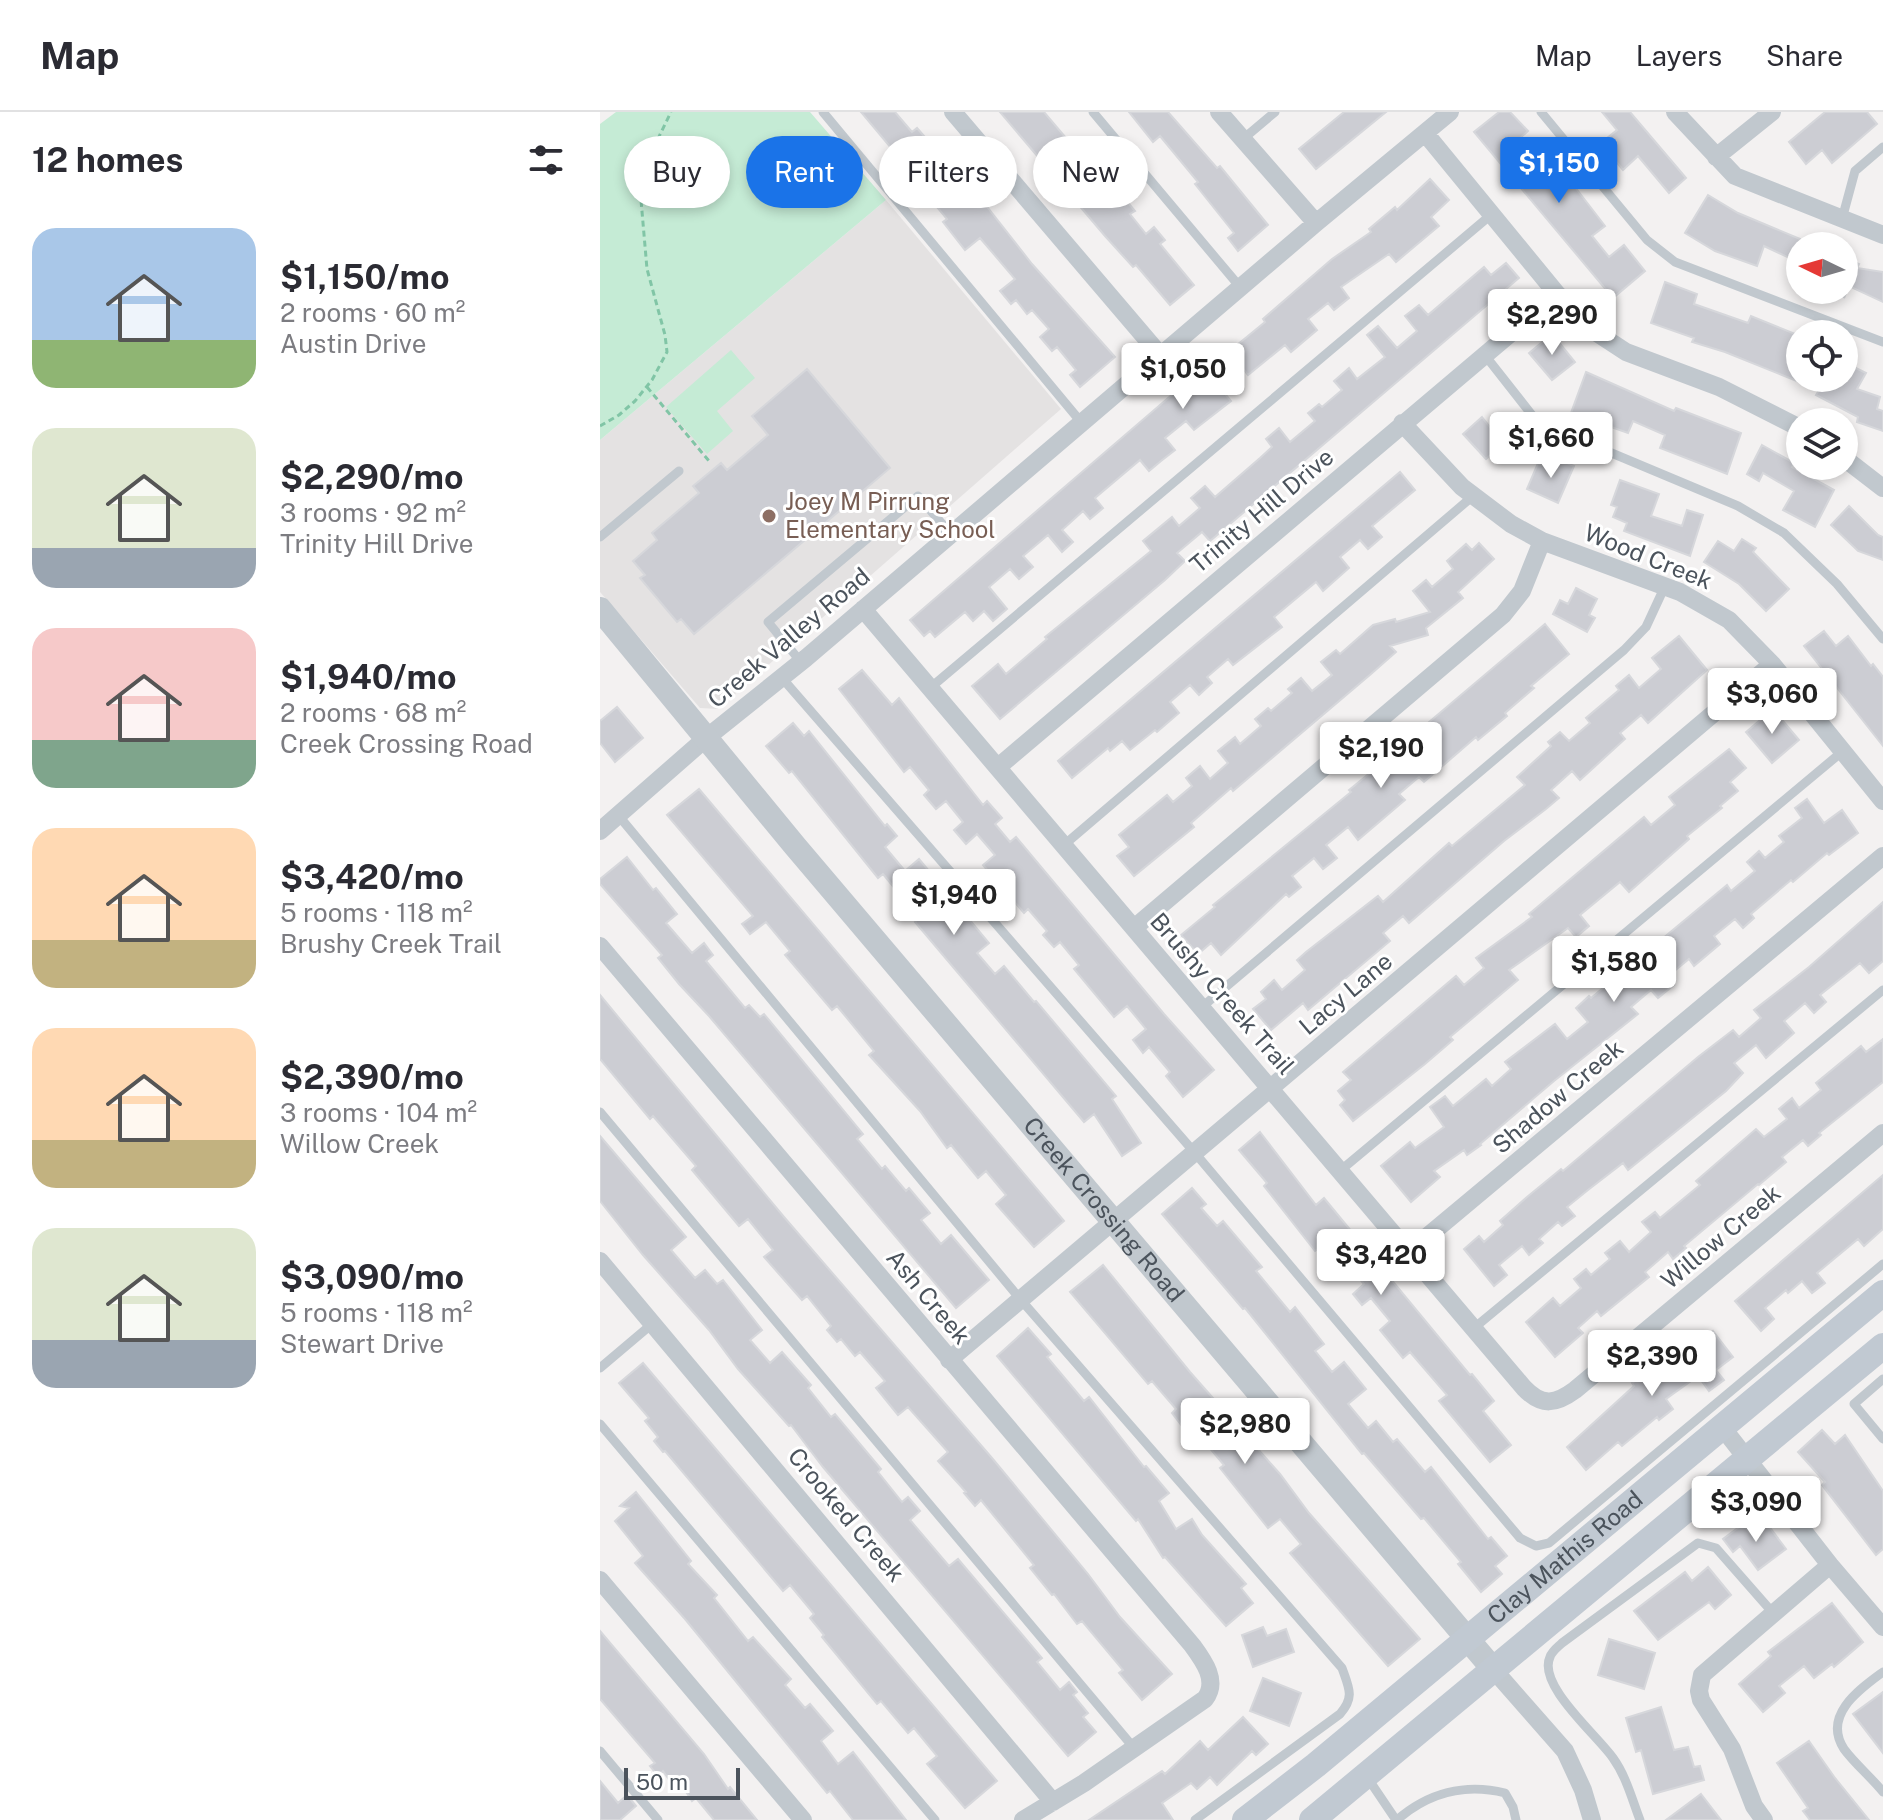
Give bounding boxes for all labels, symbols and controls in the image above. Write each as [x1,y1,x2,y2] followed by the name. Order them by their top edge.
[40,33,119,78] text: Map
[1535,39,1592,72] text: Map
[1636,39,1722,72] text: Layers
[1766,39,1843,72] text: Share
[624,136,730,208] chip: Buy
[746,136,863,208] chip: Rent
[879,136,1017,208] chip: Filters
[1033,136,1148,208] chip: New
[1494,137,1624,205] pin: $1,150
[524,138,568,182] icon: filters
[32,140,183,180] text: 12 homes
[1518,147,1600,178] text: $1,150
[1786,232,1858,304] north arrow
[1786,232,1858,480] map controls
[280,257,450,297] text: $1,150/mo
[96,260,192,356] icon: home
[1487,289,1617,357] pin: $2,290
[280,297,465,328] text: 2 rooms · 60 m²
[1506,299,1598,330] text: $2,290
[1786,320,1858,392] button: locate
[280,328,426,359] text: Austin Drive
[1118,343,1248,411] pin: $1,050
[1139,353,1227,384] text: $1,050
[1786,408,1858,480] button: layers
[1486,412,1616,480] pin: $1,660
[1508,422,1594,453] text: $1,660
[1184,442,1339,578] street label: Trinity Hill Drive
[280,457,464,497] text: $2,290/mo
[96,460,192,556] icon: home
[785,487,996,543] place label: Joey M Pirrung Elementary School
[280,497,466,528] text: 3 rooms · 92 m²
[760,507,778,525] marker: Joey M Pirrung Elementary School
[1580,518,1716,594] street label: Wood Creek
[280,528,473,559] text: Trinity Hill Drive
[702,561,875,713] street label: Creek Valley Road
[280,657,457,697] text: $1,940/mo
[96,660,192,756] icon: home
[1707,668,1837,736] pin: $3,060
[1726,678,1818,709] text: $3,060
[280,697,466,728] text: 2 rooms · 68 m²
[1316,722,1446,790] pin: $2,190
[280,728,533,759] text: Creek Crossing Road
[1338,732,1424,763] text: $2,190
[280,857,464,897] text: $3,420/mo
[96,860,192,956] icon: home
[889,869,1019,937] pin: $1,940
[911,879,997,910] text: $1,940
[280,897,473,928] text: 5 rooms · 118 m²
[1145,907,1301,1080] street label: Brushy Creek Trail
[280,928,502,959] text: Brushy Creek Trail
[1549,936,1679,1004] pin: $1,580
[1293,946,1397,1040] street label: Lacy Lane
[1570,946,1658,977] text: $1,580
[1486,1034,1628,1159] street label: Shadow Creek
[280,1057,464,1097] text: $2,390/mo
[96,1060,192,1156] icon: home
[280,1097,477,1128] text: 3 rooms · 104 m²
[1018,1111,1191,1307] street label: Creek Crossing Road
[280,1128,439,1159] text: Willow Creek
[1655,1178,1786,1294] street label: Willow Creek
[1316,1229,1446,1297] pin: $3,420
[1335,1239,1427,1270] text: $3,420
[881,1243,976,1349] street label: Ash Creek
[280,1257,464,1297] text: $3,090/mo
[96,1260,192,1356] icon: home
[280,1297,473,1328] text: 5 rooms · 118 m²
[280,1328,444,1359] text: Stewart Drive
[1587,1330,1717,1398] pin: $2,390
[1606,1340,1698,1371] text: $2,390
[1180,1398,1310,1466] pin: $2,980
[1199,1408,1291,1439] text: $2,980
[783,1442,911,1587] street label: Crooked Creek
[1691,1476,1821,1544] pin: $3,090
[1481,1484,1648,1629] street label: Clay Mathis Road
[1710,1486,1802,1517] text: $3,090
[624,1764,740,1800] scale bar
[636,1769,688,1795] text: 50 m

